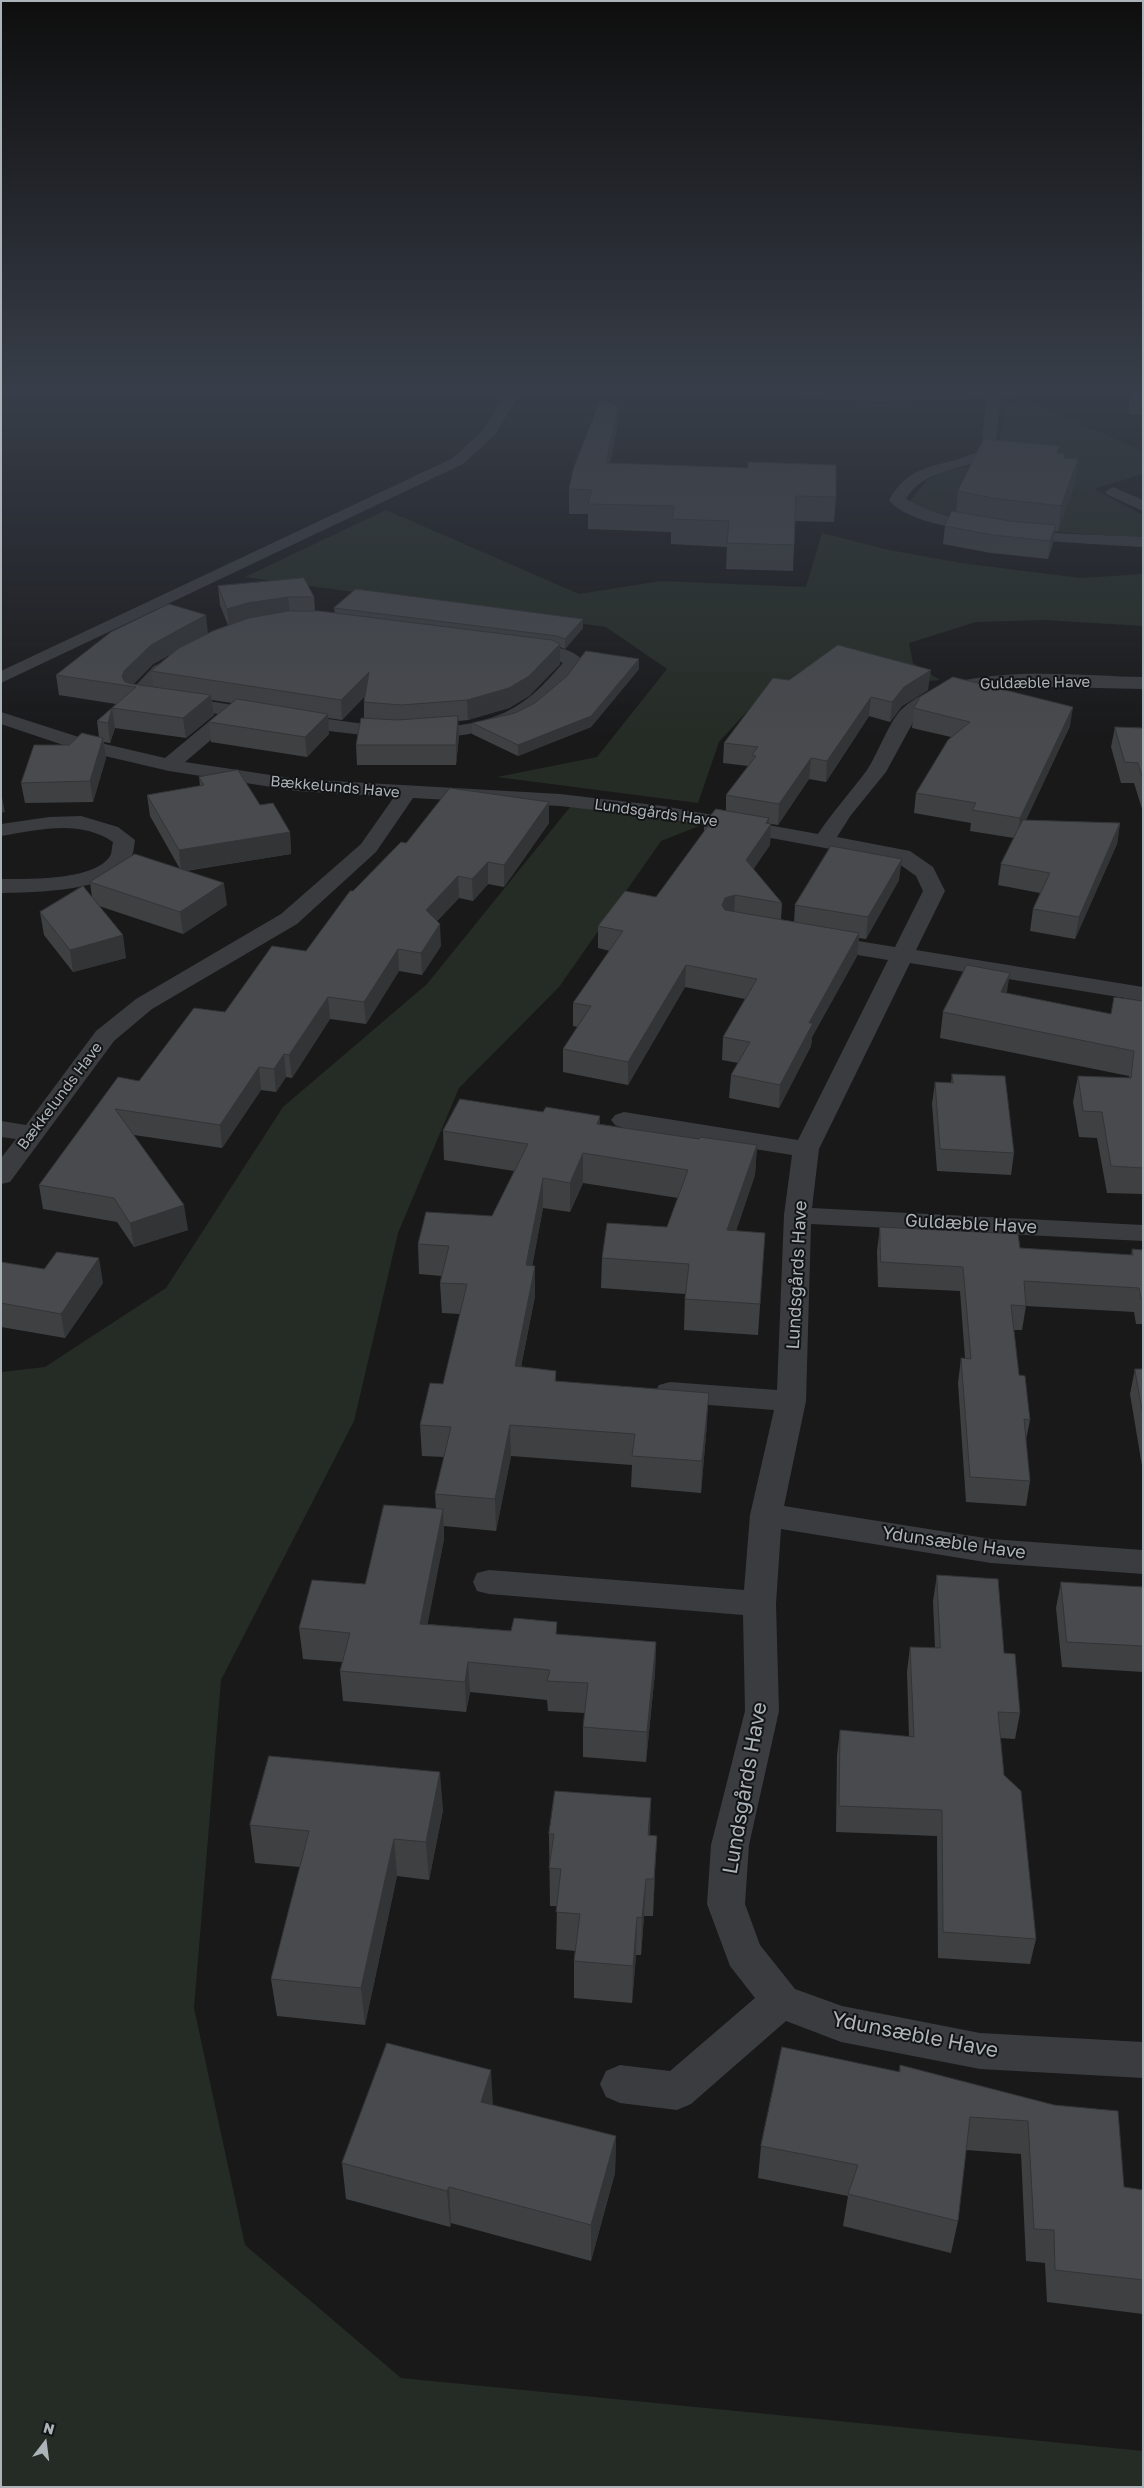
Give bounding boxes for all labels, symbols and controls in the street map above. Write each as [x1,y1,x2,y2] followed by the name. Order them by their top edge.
[980,673,1090,693] street label: Guldæble Have
[270,772,400,802] street label: Bækkelunds Have
[593,795,719,831] street label: Lundsgårds Have
[14,1039,106,1153] street label: Bækkelunds Have
[782,1200,812,1350] street label: Lundsgårds Have
[904,1210,1038,1238] street label: Guldæble Have
[881,1522,1027,1564] street label: Ydunsæble Have
[717,1700,773,1876] street label: Lundsgårds Have
[830,2007,1000,2063] street label: Ydunsæble Have
[20,2418,70,2468] north arrow
[42,2418,56,2438] text: N

